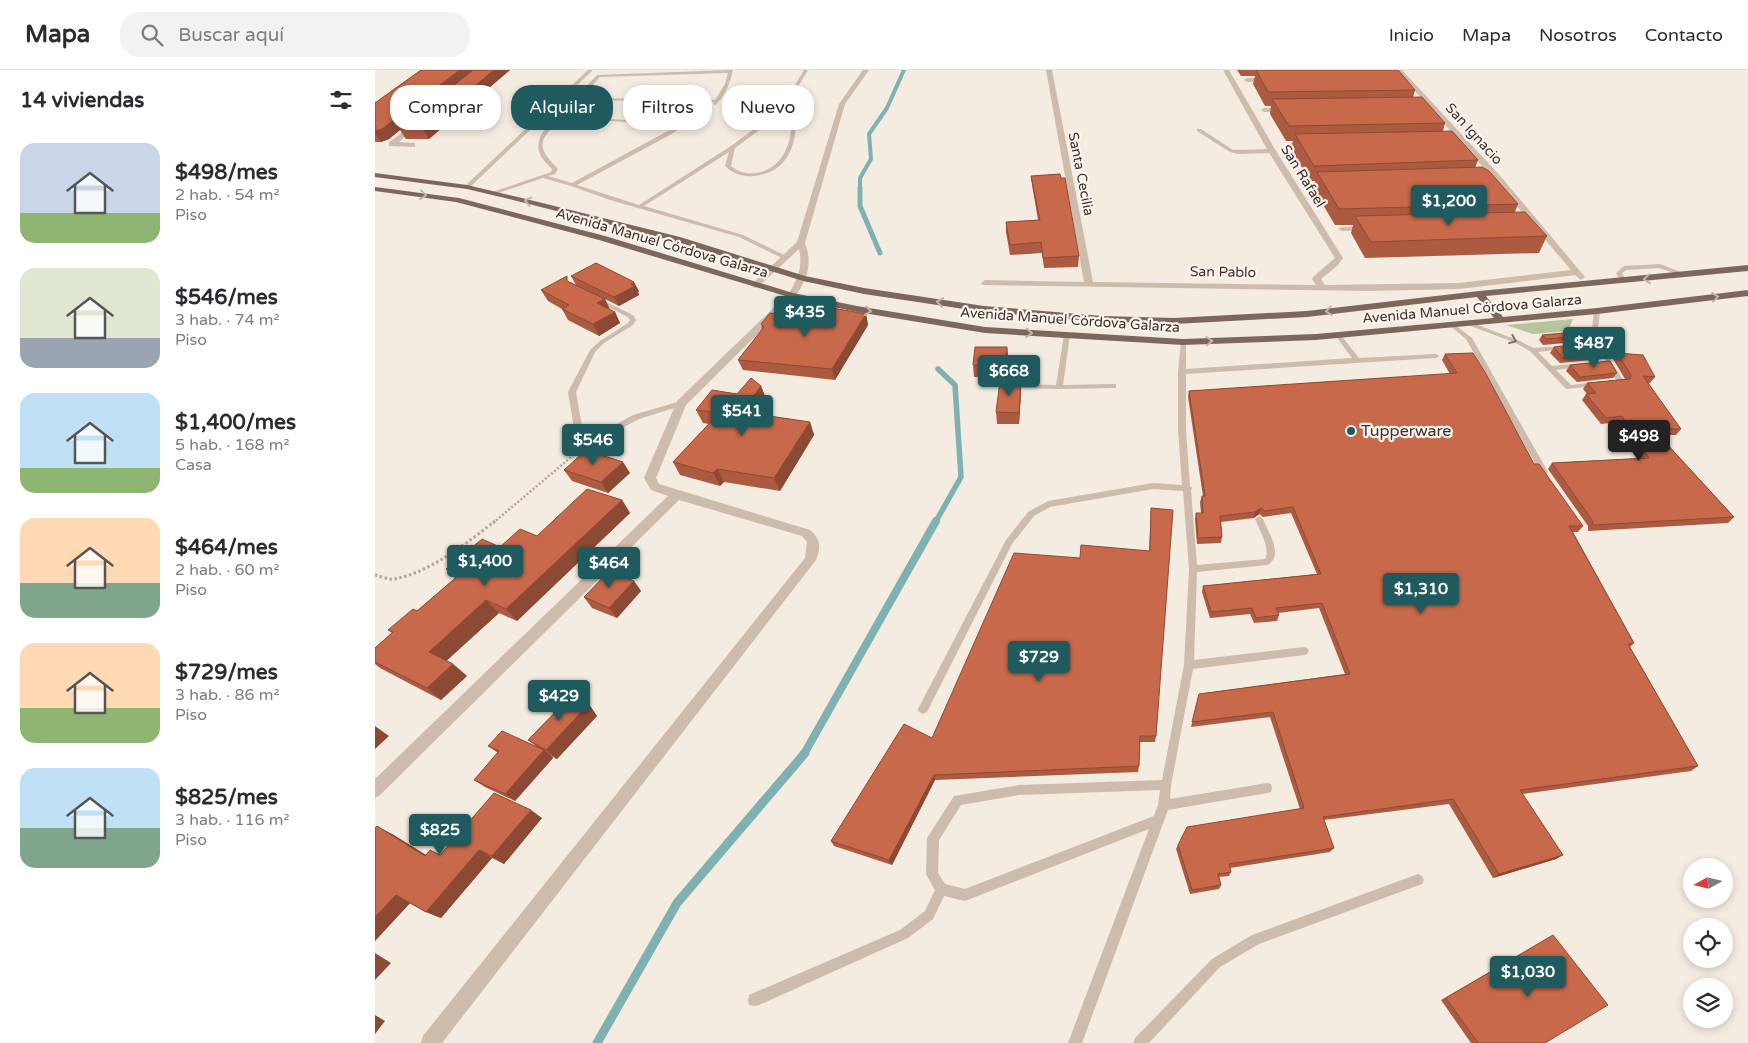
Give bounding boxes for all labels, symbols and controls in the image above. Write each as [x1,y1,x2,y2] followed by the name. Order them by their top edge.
[120,12,470,57] search box
[25,20,90,49] text: Mapa
[138,21,166,49] icon: search
[178,24,284,46] text: Buscar aquí
[1389,24,1434,46] text: Inicio
[1462,24,1511,46] text: Mapa
[1539,24,1617,46] text: Nosotros
[1645,24,1723,46] text: Contacto
[390,85,501,130] chip: Comprar
[511,85,613,130] chip: Alquilar
[623,85,712,130] chip: Filtros
[722,85,814,130] chip: Nuevo
[327,86,355,114] icon: filters
[20,88,144,113] text: 14 viviendas
[1442,100,1506,168] street label: San Ignacio
[1065,131,1097,217] street label: Santa Cecilia
[1277,142,1329,210] street label: San Rafael
[175,160,278,185] text: $498/mes
[60,163,120,223] icon: home
[1408,184,1490,227] pin: $1,200
[175,185,279,205] text: 2 hab. · 54 m²
[419,190,428,200] one-way arrow
[1422,191,1476,211] text: $1,200
[524,196,533,207] one-way arrow
[554,204,770,282] street label: Avenida Manuel Córdova Galarza
[175,205,207,225] text: Piso
[1190,263,1256,281] street label: San Pablo
[1643,273,1651,284] one-way arrow
[175,285,278,310] text: $546/mes
[60,288,120,348] icon: home
[1362,291,1582,327] street label: Avenida Manuel Córdova Galarza
[1711,292,1719,302] one-way arrow
[775,296,835,338] pin: $435
[936,298,945,308] one-way arrow
[785,302,825,322] text: $435
[960,304,1180,336] street label: Avenida Manuel Córdova Galarza
[864,305,872,315] one-way arrow
[1325,305,1333,316] one-way arrow
[175,310,279,330] text: 3 hab. · 74 m²
[1564,326,1624,369] pin: $487
[1025,327,1033,338] one-way arrow
[175,330,207,350] text: Piso
[1574,333,1614,353] text: $487
[1508,334,1517,344] one-way arrow
[1205,336,1213,347] one-way arrow
[979,354,1039,397] pin: $668
[989,361,1029,381] text: $668
[712,394,772,437] pin: $541
[722,401,762,421] text: $541
[175,410,296,435] text: $1,400/mes
[60,413,120,473] icon: home
[1609,420,1669,462] pin: $498
[1361,421,1451,441] place label: Tupperware
[563,424,623,466] pin: $546
[1345,425,1357,437] marker: Tupperware
[1619,426,1659,446] text: $498
[573,430,613,450] text: $546
[175,435,289,455] text: 5 hab. · 168 m²
[175,455,212,475] text: Casa
[175,535,278,560] text: $464/mes
[60,538,120,598] icon: home
[444,544,526,587] pin: $1,400
[579,546,639,589] pin: $464
[458,551,512,571] text: $1,400
[589,553,629,573] text: $464
[175,560,279,580] text: 2 hab. · 60 m²
[1380,572,1462,615] pin: $1,310
[1394,579,1448,599] text: $1,310
[175,580,207,600] text: Piso
[1009,640,1069,683] pin: $729
[1019,647,1059,667] text: $729
[175,660,278,685] text: $729/mes
[60,663,120,723] icon: home
[529,680,589,722] pin: $429
[175,685,279,705] text: 3 hab. · 86 m²
[539,686,579,706] text: $429
[175,705,207,725] text: Piso
[175,785,278,810] text: $825/mes
[60,788,120,848] icon: home
[175,810,289,830] text: 3 hab. · 116 m²
[410,814,470,856] pin: $825
[420,820,460,840] text: $825
[175,830,207,850] text: Piso
[1683,858,1733,908] north arrow
[1683,858,1733,1028] map controls
[1683,918,1733,968] button: locate
[1487,956,1569,998] pin: $1,030
[1501,962,1555,982] text: $1,030
[1683,978,1733,1028] button: layers

